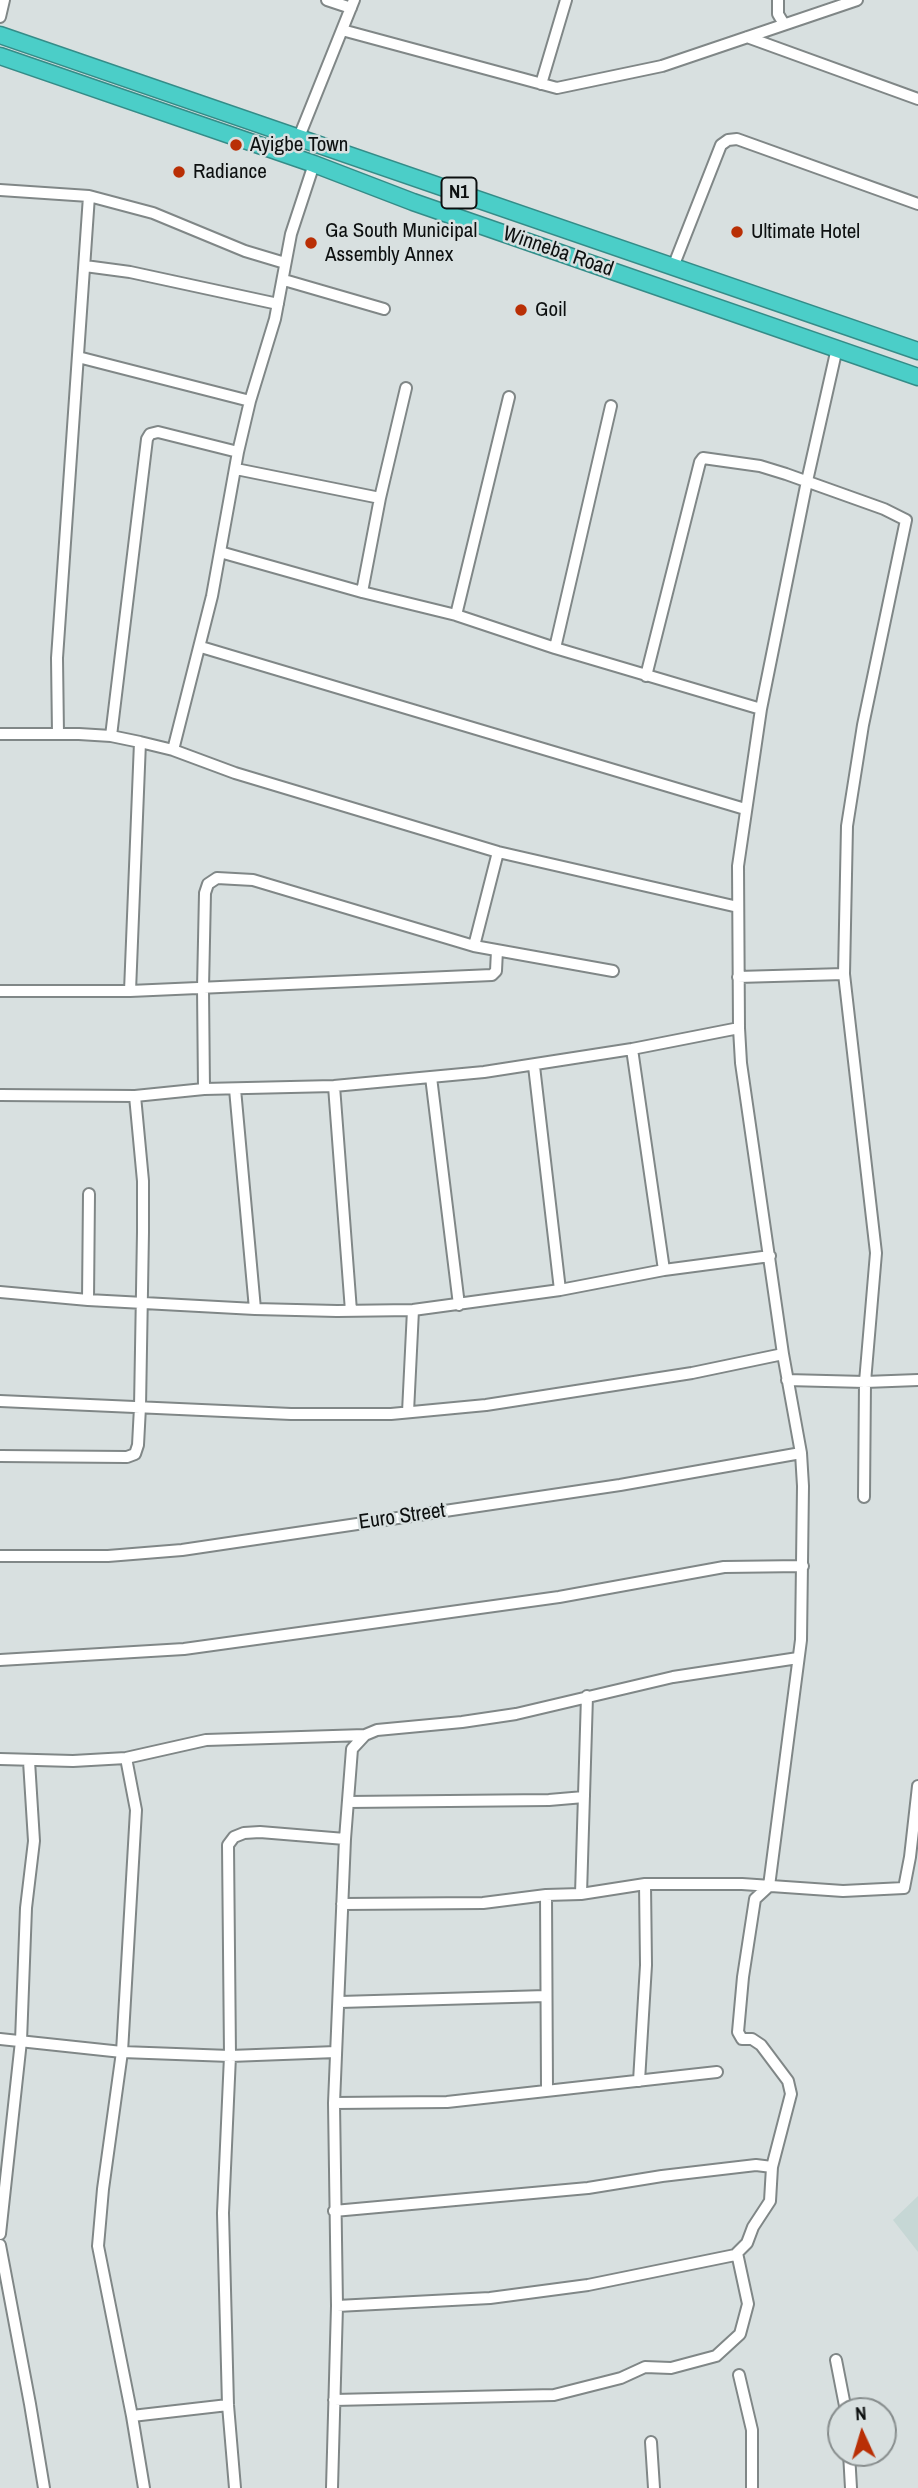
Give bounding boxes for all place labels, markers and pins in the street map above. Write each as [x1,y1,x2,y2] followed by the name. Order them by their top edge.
[250,132,348,158] place label: Ayigbe Town
[228,137,244,153] marker: Ayigbe Town
[193,159,267,185] place label: Radiance
[171,164,187,180] marker: Radiance
[325,218,477,268] place label: Ga South Municipal Assembly Annex
[751,219,860,245] place label: Ultimate Hotel
[729,224,745,240] marker: Ultimate Hotel
[303,235,319,251] marker: Ga South Municipal Assembly Annex
[535,297,567,323] place label: Goil
[513,302,529,318] marker: Goil

